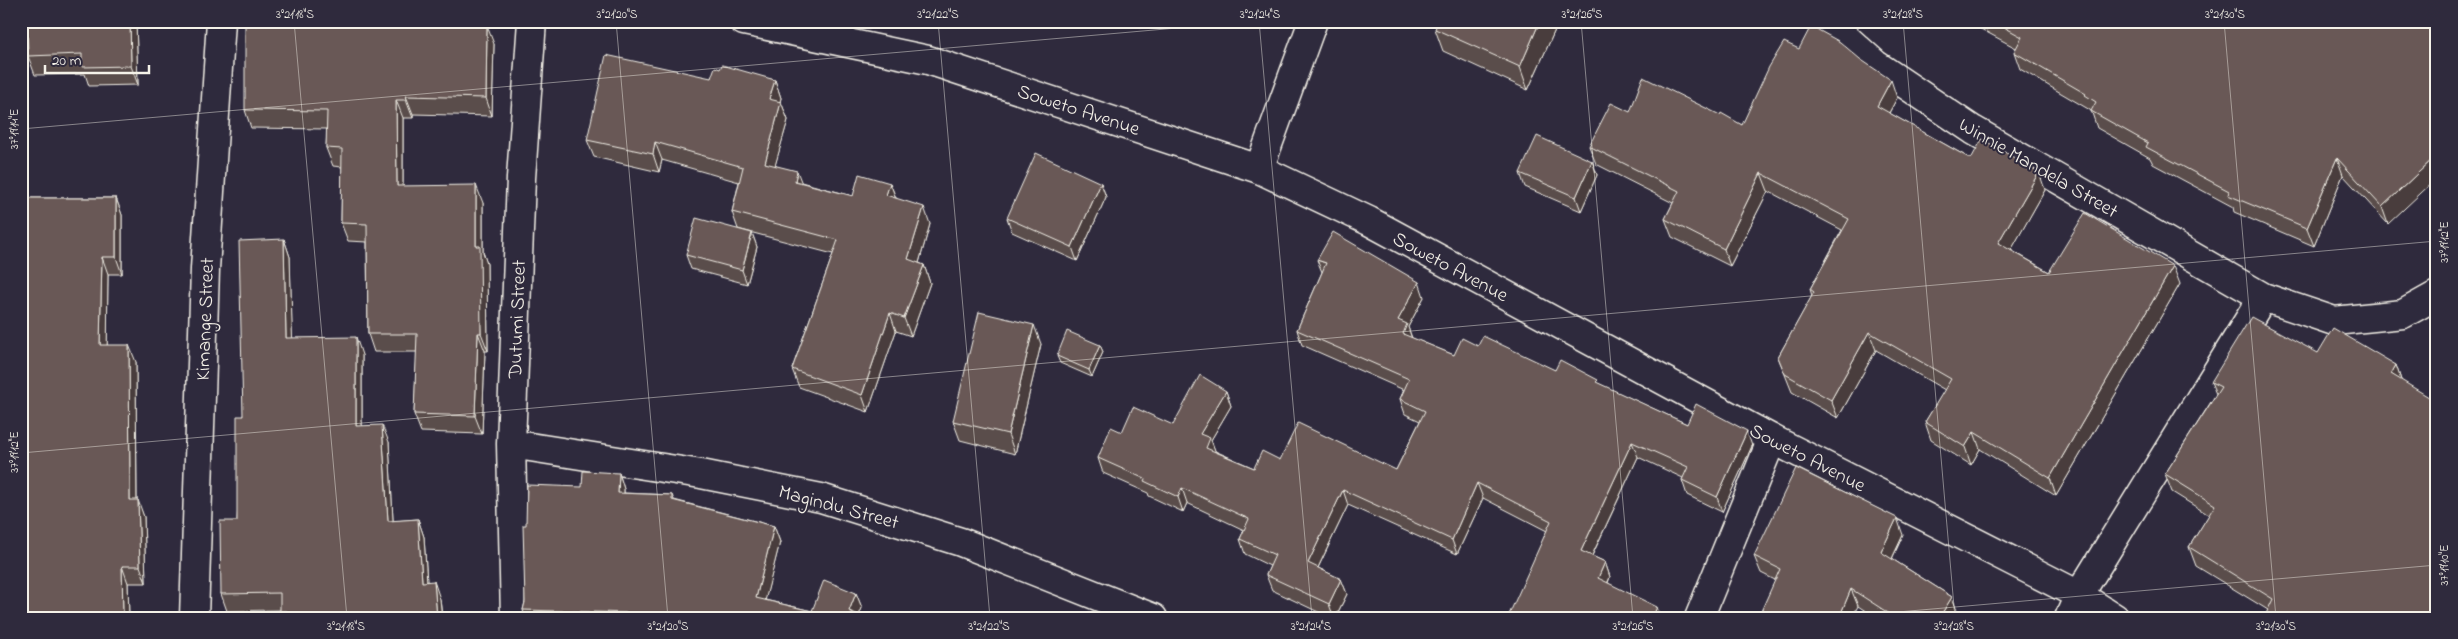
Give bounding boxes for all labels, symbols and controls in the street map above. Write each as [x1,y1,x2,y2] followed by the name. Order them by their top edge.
[276,6,314,24] text: 3°21'18"S
[597,6,638,24] text: 3°21'20"S
[917,6,959,24] text: 3°21'22"S
[1240,6,1281,24] text: 3°21'24"S
[1562,6,1603,24] text: 3°21'26"S
[1883,6,1923,24] text: 3°21'28"S
[2205,6,2245,24] text: 3°21'30"S
[45,42,149,74] scale bar
[52,50,82,72] text: 20 m
[1013,78,1143,145] street label: Soweto Avenue
[6,109,24,149] text: 37°19'14"E
[1953,112,2123,227] street label: Winnie Mandela Street
[2436,221,2454,263] text: 37°19'12"E
[1387,226,1513,311] street label: Soweto Avenue
[190,257,224,381] street label: Kimange Street
[502,259,535,380] street label: Dutumi Street
[1744,417,1870,501] street label: Soweto Avenue
[6,431,24,473] text: 37°19'12"E
[775,478,902,539] street label: Magindu Street
[2436,545,2454,585] text: 37°19'10"E
[327,618,365,636] text: 3°21'18"S
[648,618,689,636] text: 3°21'20"S
[968,618,1010,636] text: 3°21'22"S
[1291,618,1332,636] text: 3°21'24"S
[1613,618,1654,636] text: 3°21'26"S
[1934,618,1974,636] text: 3°21'28"S
[2256,618,2296,636] text: 3°21'30"S

